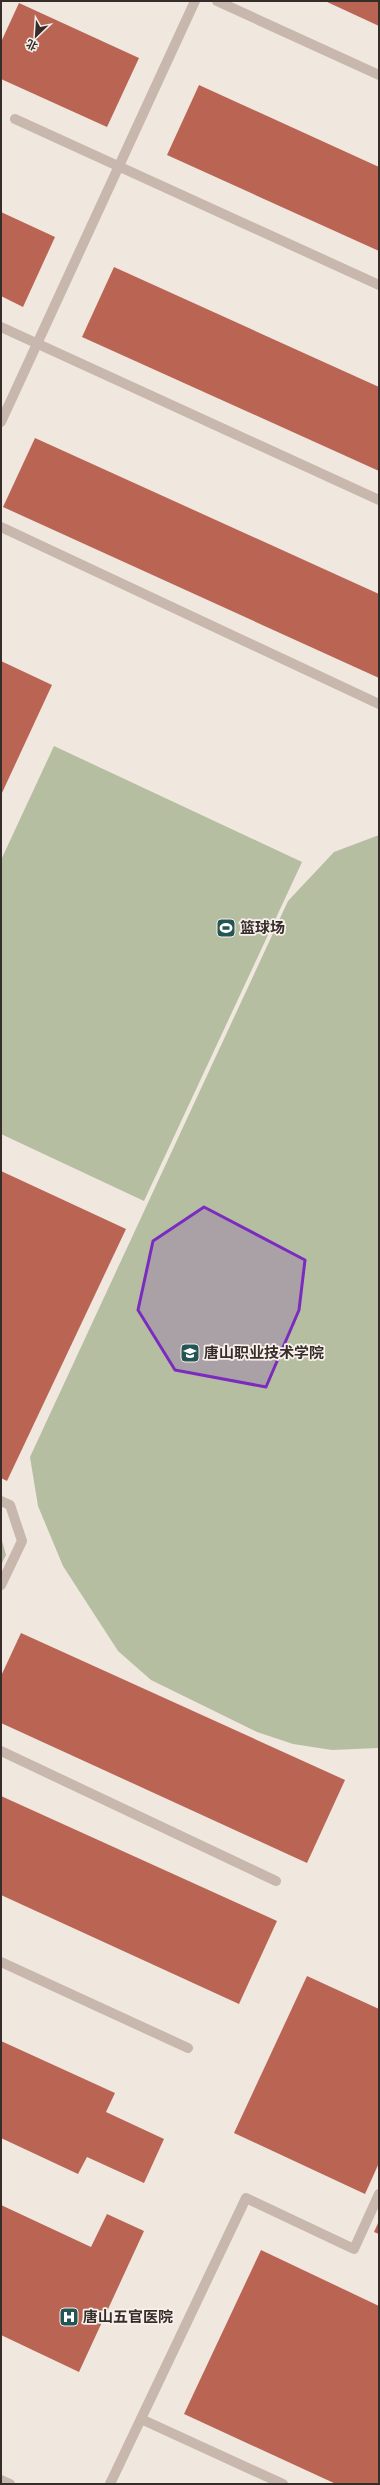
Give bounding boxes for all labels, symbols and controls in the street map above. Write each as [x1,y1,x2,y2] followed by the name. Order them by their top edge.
[16,16,56,56] north arrow
[24,36,40,53] text: 北
[215,917,237,939] sports icon: 篮球场
[240,919,285,937] place label: 篮球场
[179,1342,201,1364] school or university icon: 唐山职业技术学院
[204,1344,324,1362] place label: 唐山职业技术学院
[58,2306,80,2328] hospital icon: 唐山五官医院
[83,2308,173,2326] place label: 唐山五官医院

